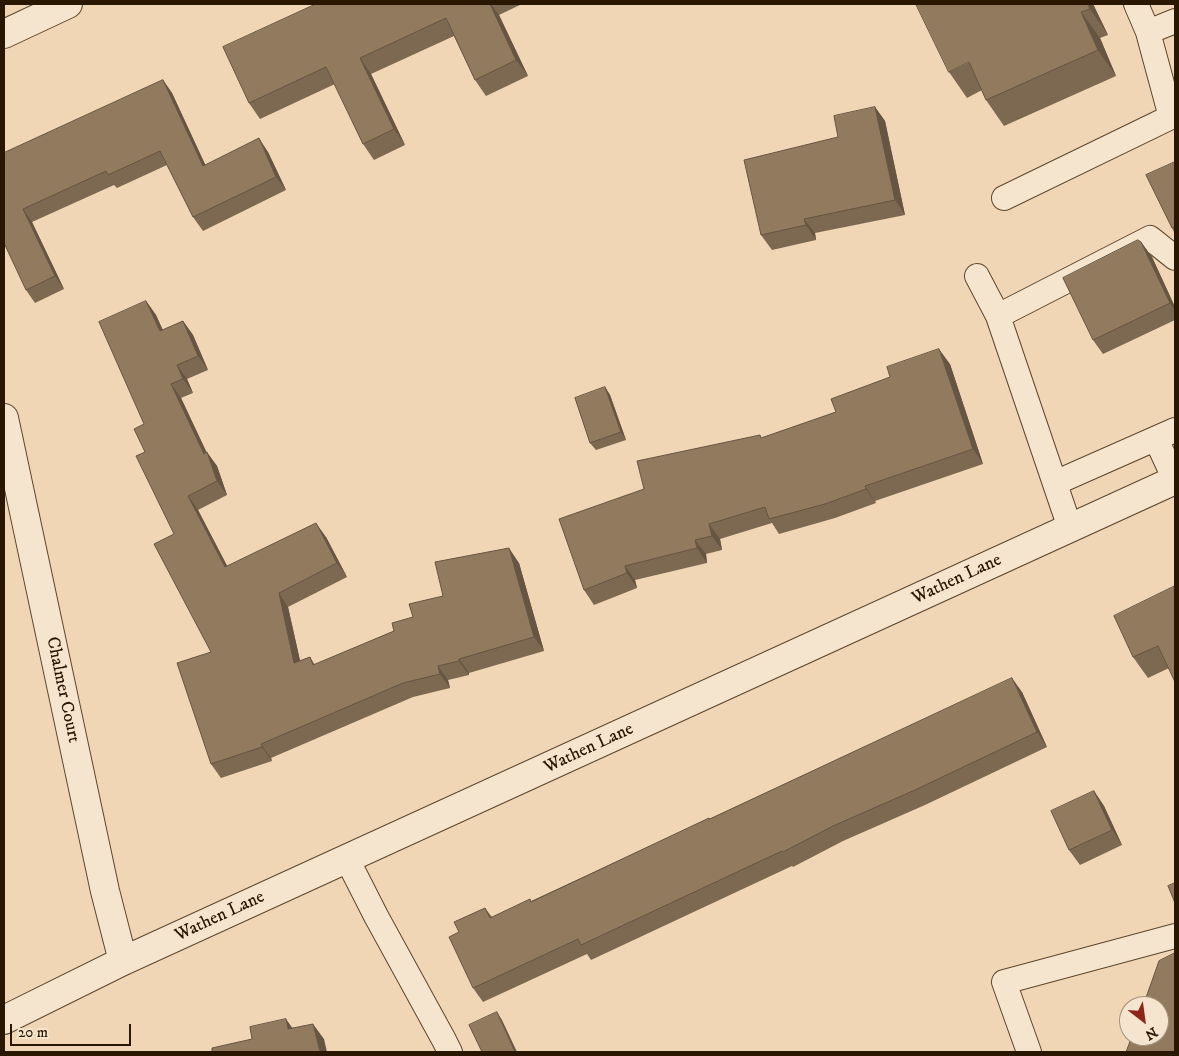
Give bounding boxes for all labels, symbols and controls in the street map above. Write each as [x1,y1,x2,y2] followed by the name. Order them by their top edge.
[909,550,1005,610] street label: Wathen Lane
[40,635,84,745] street label: Chalmer Court
[541,719,637,779] street label: Wathen Lane
[172,887,268,947] street label: Wathen Lane
[1119,996,1169,1046] north arrow
[12,1014,134,1046] scale bar
[1142,1022,1160,1044] text: N
[18,1023,48,1042] text: 20 m

